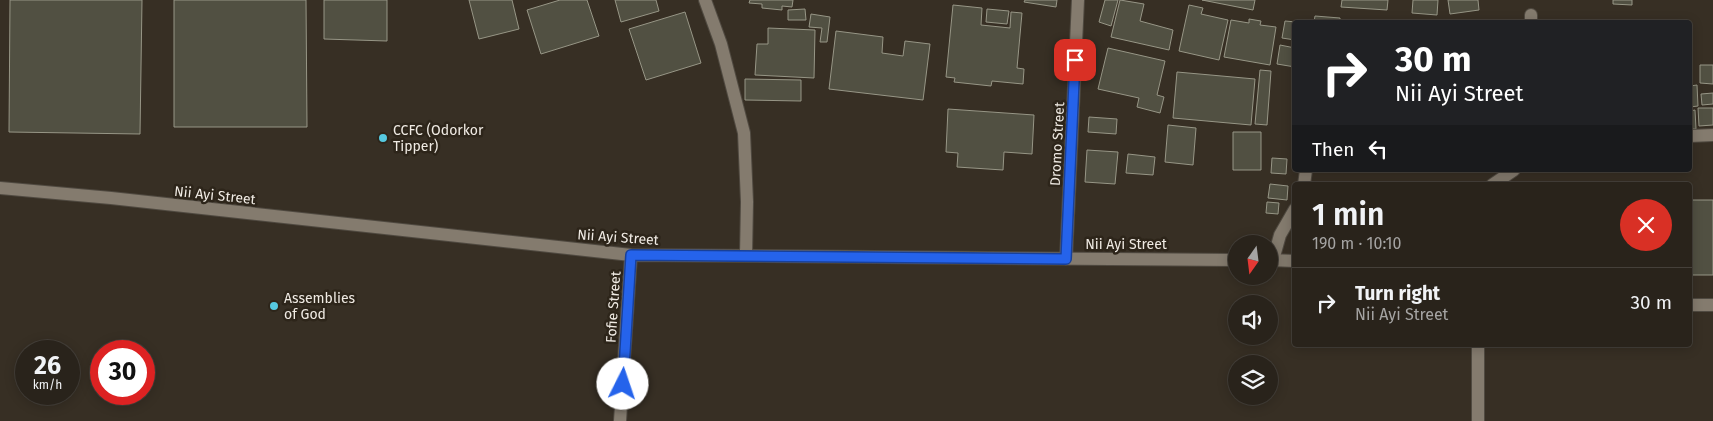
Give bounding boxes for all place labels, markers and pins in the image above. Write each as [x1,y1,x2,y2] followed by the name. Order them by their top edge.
[1054,39,1096,81] pin
[393,122,484,155] place label: CCFC (Odorkor Tipper)
[377,132,389,144] marker: CCFC (Odorkor Tipper)
[284,290,356,323] place label: Assemblies of God
[268,300,280,312] marker: Assemblies of God

